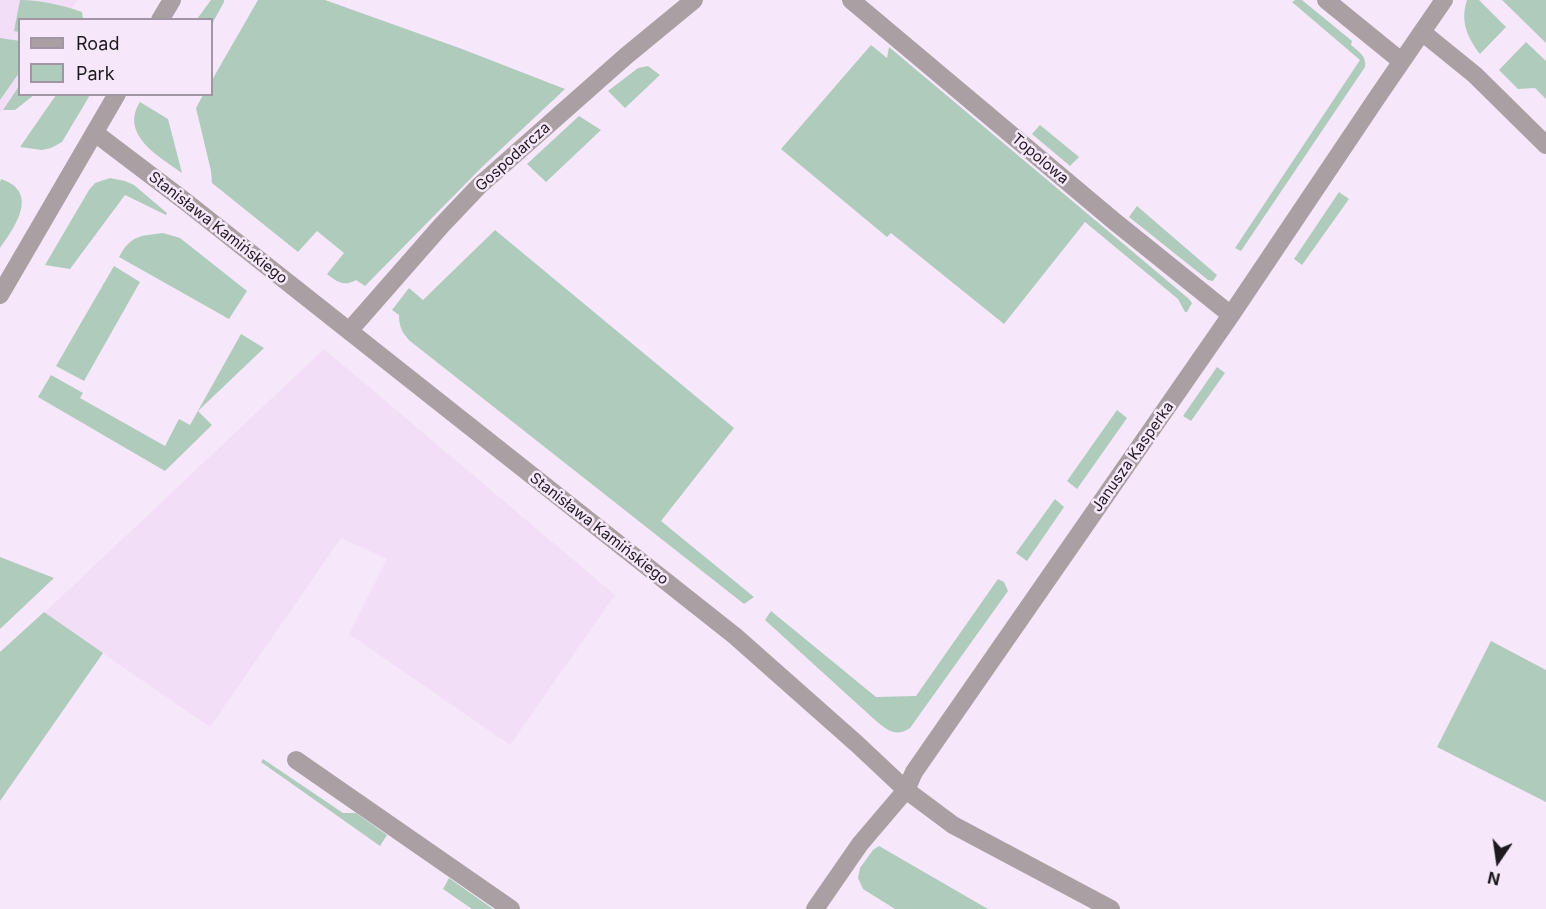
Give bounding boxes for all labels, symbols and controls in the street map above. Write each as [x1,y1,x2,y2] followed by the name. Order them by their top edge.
[18,18,213,96] legend
[76,33,119,54] text: Road
[76,63,115,84] text: Park
[472,119,554,195] street label: Gospodarcza
[1008,130,1072,188] street label: Topolowa
[145,168,291,288] street label: Stanisława Kamińskiego
[1088,398,1178,516] street label: Janusza Kasperka
[526,469,672,589] street label: Stanisława Kamińskiego
[1468,831,1528,891] north arrow
[1486,867,1502,890] text: N

